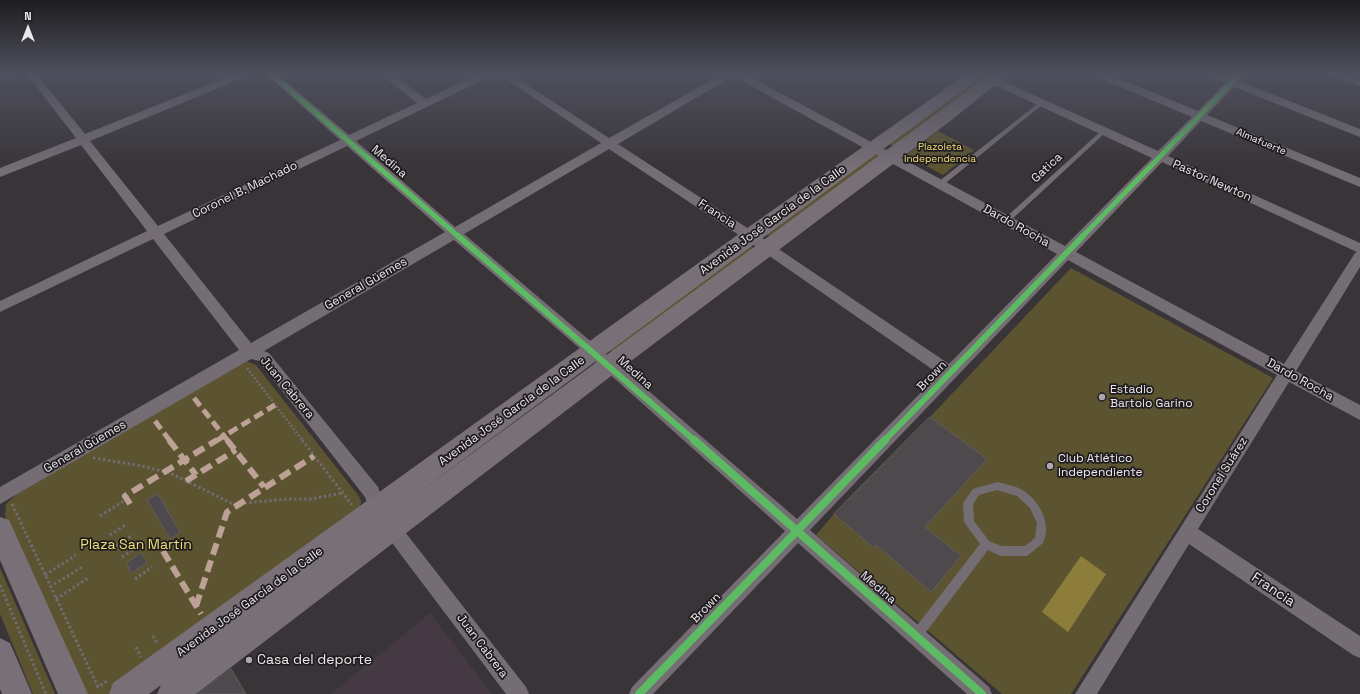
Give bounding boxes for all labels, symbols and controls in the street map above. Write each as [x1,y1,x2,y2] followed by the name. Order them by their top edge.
[8,8,48,48] north arrow
[24,9,32,23] text: N
[1234,126,1288,158] street label: Almafuerte
[904,141,976,164] park label: Plazoleta Independencia
[368,143,410,181] street label: Medina
[1029,150,1065,186] street label: Gatica
[1170,157,1254,205] street label: Pastor Newton
[190,158,300,222] street label: Coronel B. Machado
[697,162,849,278] street label: Avenida José García de la Calle
[695,197,739,231] street label: Francia
[980,202,1052,250] street label: Dardo Rocha
[322,255,410,313] street label: General Güemes
[436,353,588,469] street label: Avenida José García de la Calle
[614,353,656,393] street label: Medina
[257,354,317,422] street label: Juan Cabrera
[1264,356,1336,404] street label: Dardo Rocha
[914,358,950,394] street label: Brown
[1110,383,1193,411] place label: Estadio Bartolo Garino
[1097,392,1107,402] marker: Estadio Bartolo Garino
[41,418,129,476] street label: General Güemes
[1193,435,1251,515] street label: Coronel Suárez
[1058,452,1143,480] place label: Club Atlético Independiente
[1045,461,1055,471] marker: Club Atlético Independiente
[80,537,192,553] park label: Plaza San Martín
[174,544,326,660] street label: Avenida José García de la Calle
[857,569,899,607] street label: Medina
[1248,569,1298,611] street label: Francia
[688,590,724,626] street label: Brown
[453,611,511,681] street label: Juan Cabrera
[257,652,372,668] place label: Casa del deporte
[244,655,254,665] marker: Casa del deporte

